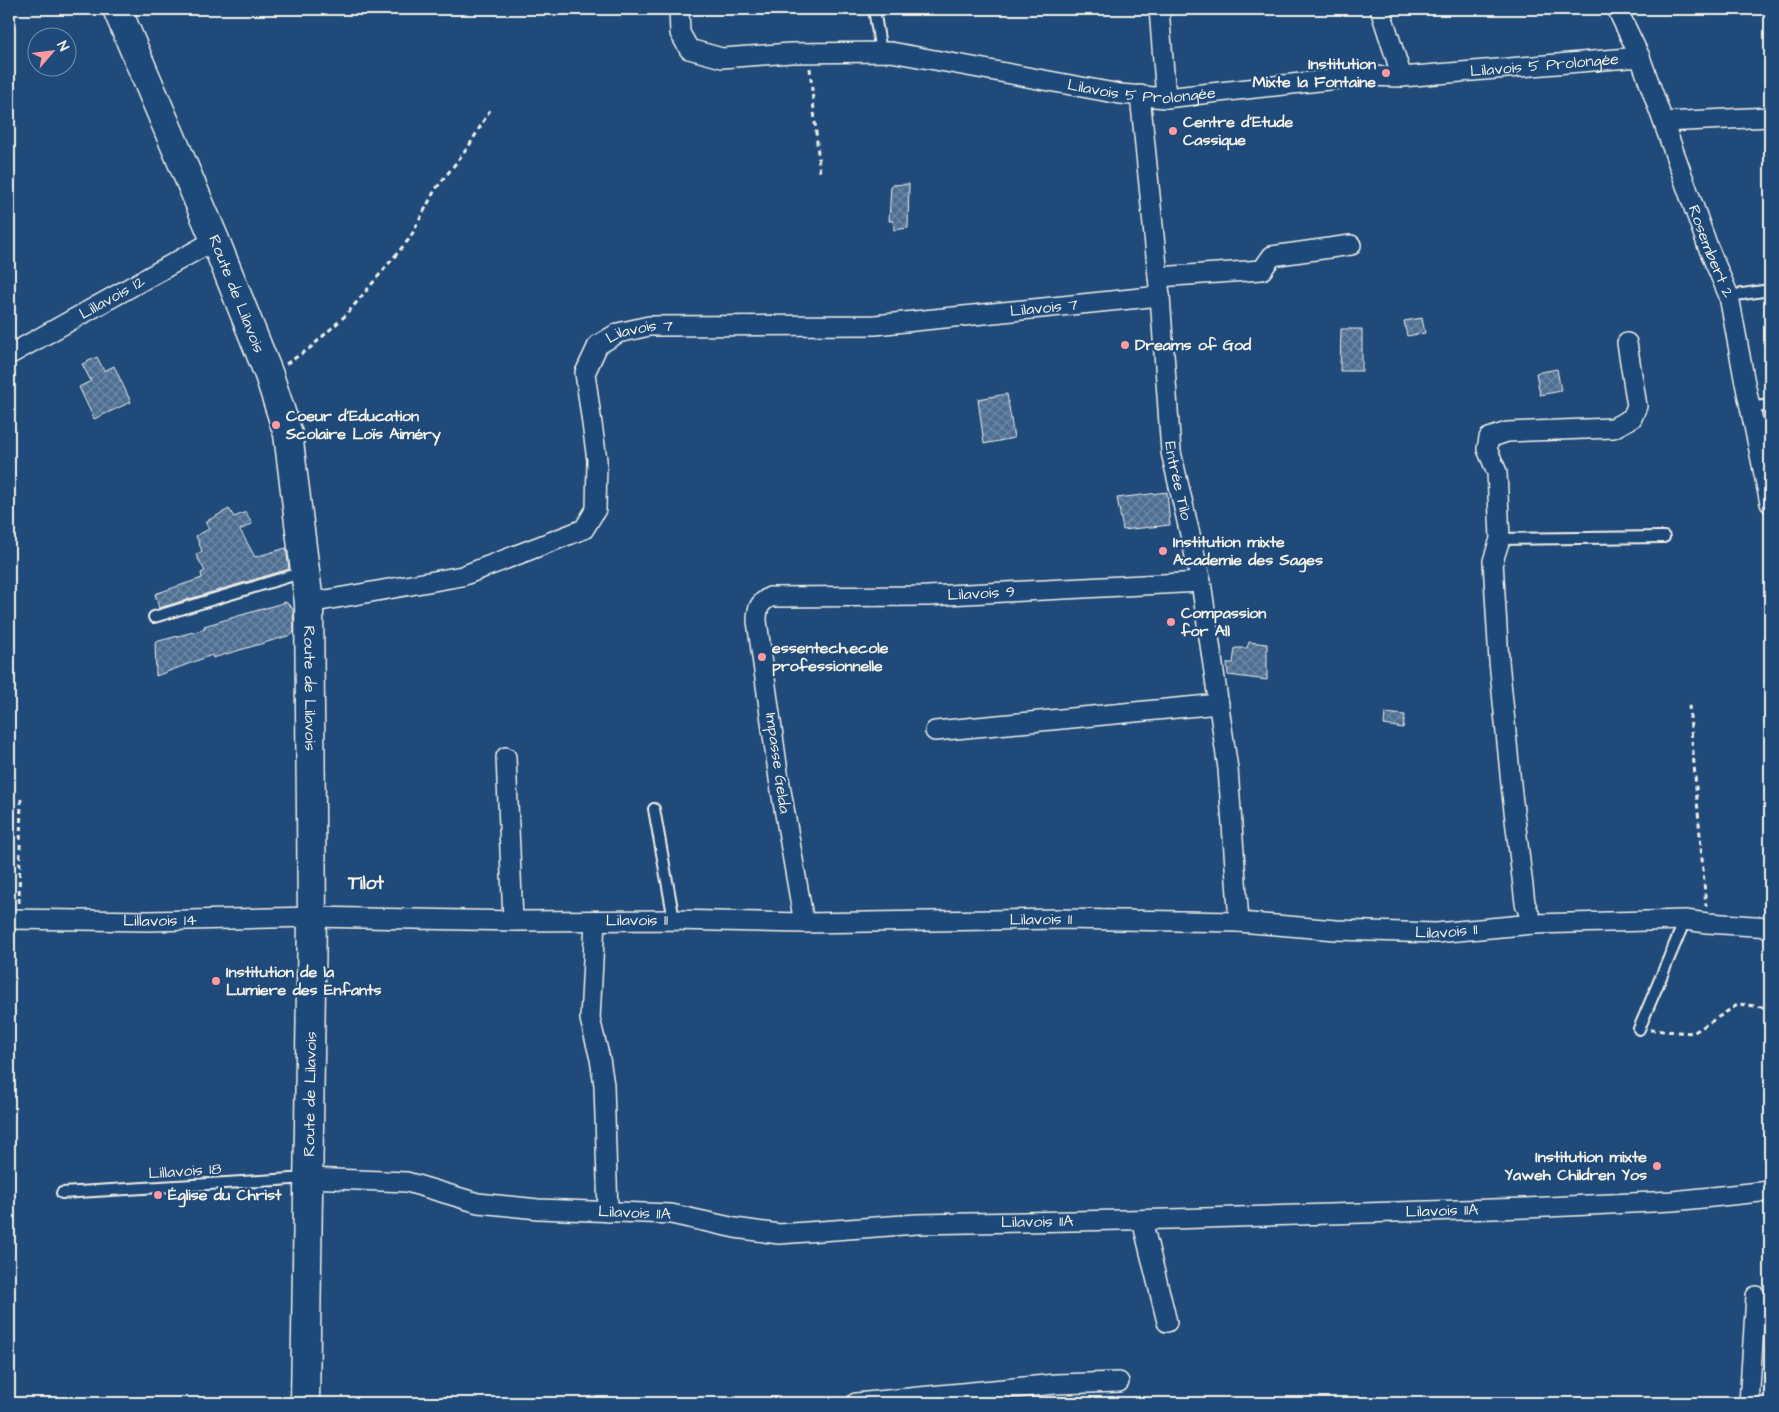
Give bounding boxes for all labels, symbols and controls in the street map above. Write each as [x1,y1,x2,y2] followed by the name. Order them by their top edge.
[28,28,78,78] north arrow
[52,38,74,55] text: N
[1469,48,1620,82] street label: Lilavois 5 Prolongée
[1252,53,1376,93] place label: Institution Mixte la Fontaine
[1380,67,1392,79] marker: Institution Mixte la Fontaine
[1066,74,1217,109] street label: Lilavois 5 Prolongée
[1183,111,1293,151] place label: Centre d'Etude Cassique
[1167,125,1179,137] marker: Centre d'Etude Cassique
[1683,202,1739,301] street label: Rosembert 2
[203,232,270,356] street label: Route de Lilavois
[75,270,149,325] street label: Lillavois 12
[1009,293,1079,322] street label: Lilavois 7
[602,315,673,349] street label: Lilavois 7
[1135,334,1252,356] place label: Dreams of God
[1119,339,1131,351] marker: Dreams of God
[285,405,441,446] place label: Coeur d'Education Scolaire Loïs Aiméry
[270,419,282,431] marker: Coeur d'Education Scolaire Loïs Aiméry
[1159,441,1197,523] street label: Entrée Tilo
[1173,531,1323,573] place label: Institution mixte Academie des Sages
[1157,545,1169,557] marker: Institution mixte Academie des Sages
[947,581,1015,606] street label: Lilavois 9
[1180,602,1266,642] place label: Compassion for All
[1165,616,1177,628] marker: Compassion for All
[298,626,321,751] street label: Route de Lilavois
[772,637,889,677] place label: essentech,ecole professionnelle
[756,651,768,663] marker: essentech,ecole professionnelle
[760,711,796,815] street label: Impasse Gelda
[347,870,384,897] district label: Tilot
[1009,908,1072,931] street label: Lilavois 11
[123,909,197,932] street label: Lillavois 14
[606,909,668,931] street label: Lilavois 11
[1415,918,1478,944] street label: Lilavois 11
[226,961,382,1001] place label: Institution de la Lumiere des Enfants
[210,975,222,987] marker: Institution de la Lumiere des Enfants
[298,1031,322,1157] street label: Route de Lilavois
[1505,1146,1647,1186] place label: Institution mixte Yaweh Children Yos
[148,1157,222,1185] street label: Lillavois 18
[1651,1160,1663,1172] marker: Institution mixte Yaweh Children Yos
[168,1184,282,1208] place label: Église du Christ
[152,1189,164,1201] marker: Église du Christ
[1405,1198,1479,1223] street label: Lilavois 11A
[598,1200,671,1225] street label: Lilavois 11A
[1001,1210,1074,1233] street label: Lilavois 11A

